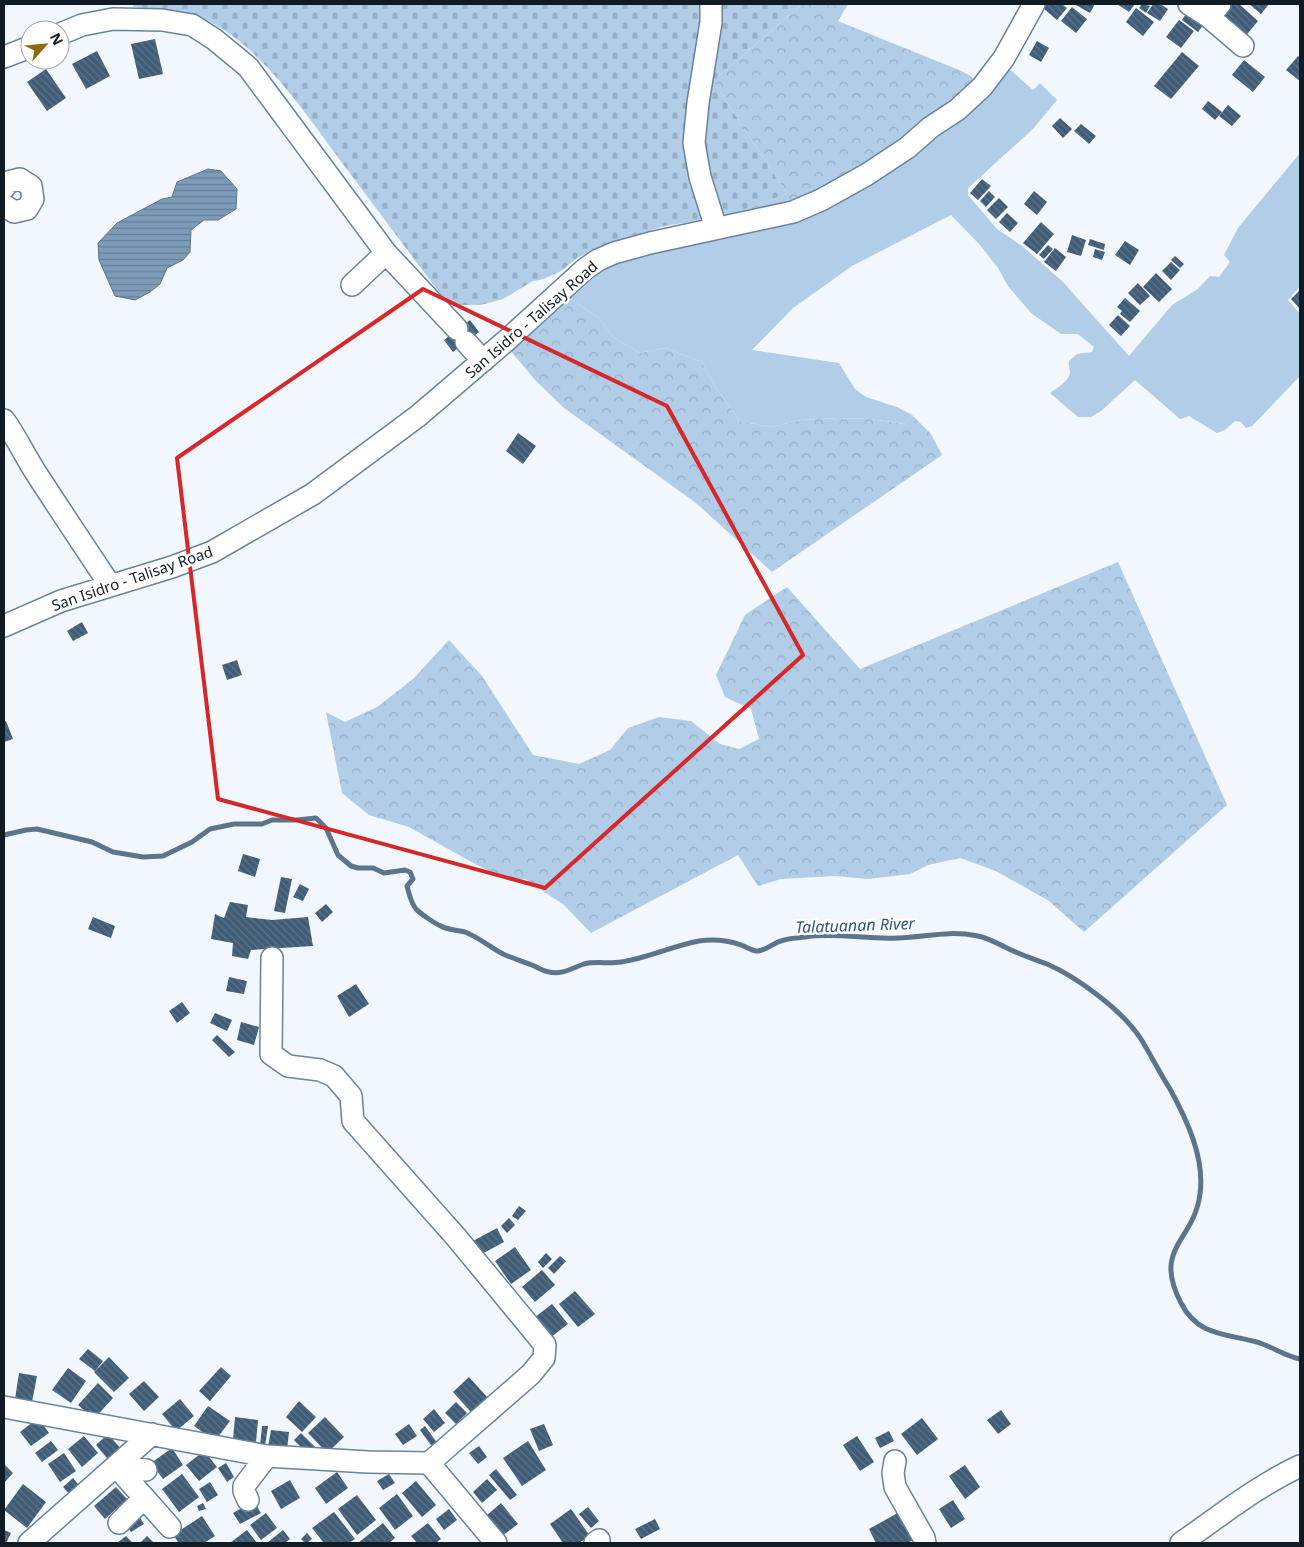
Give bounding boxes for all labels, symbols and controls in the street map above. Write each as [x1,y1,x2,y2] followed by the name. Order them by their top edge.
[20,20,70,70] north arrow
[46,29,68,48] text: N
[461,256,601,382] street label: San Isidro - Talisay Road
[49,541,215,615] street label: San Isidro - Talisay Road
[795,912,916,938] water label: Talatuanan River

